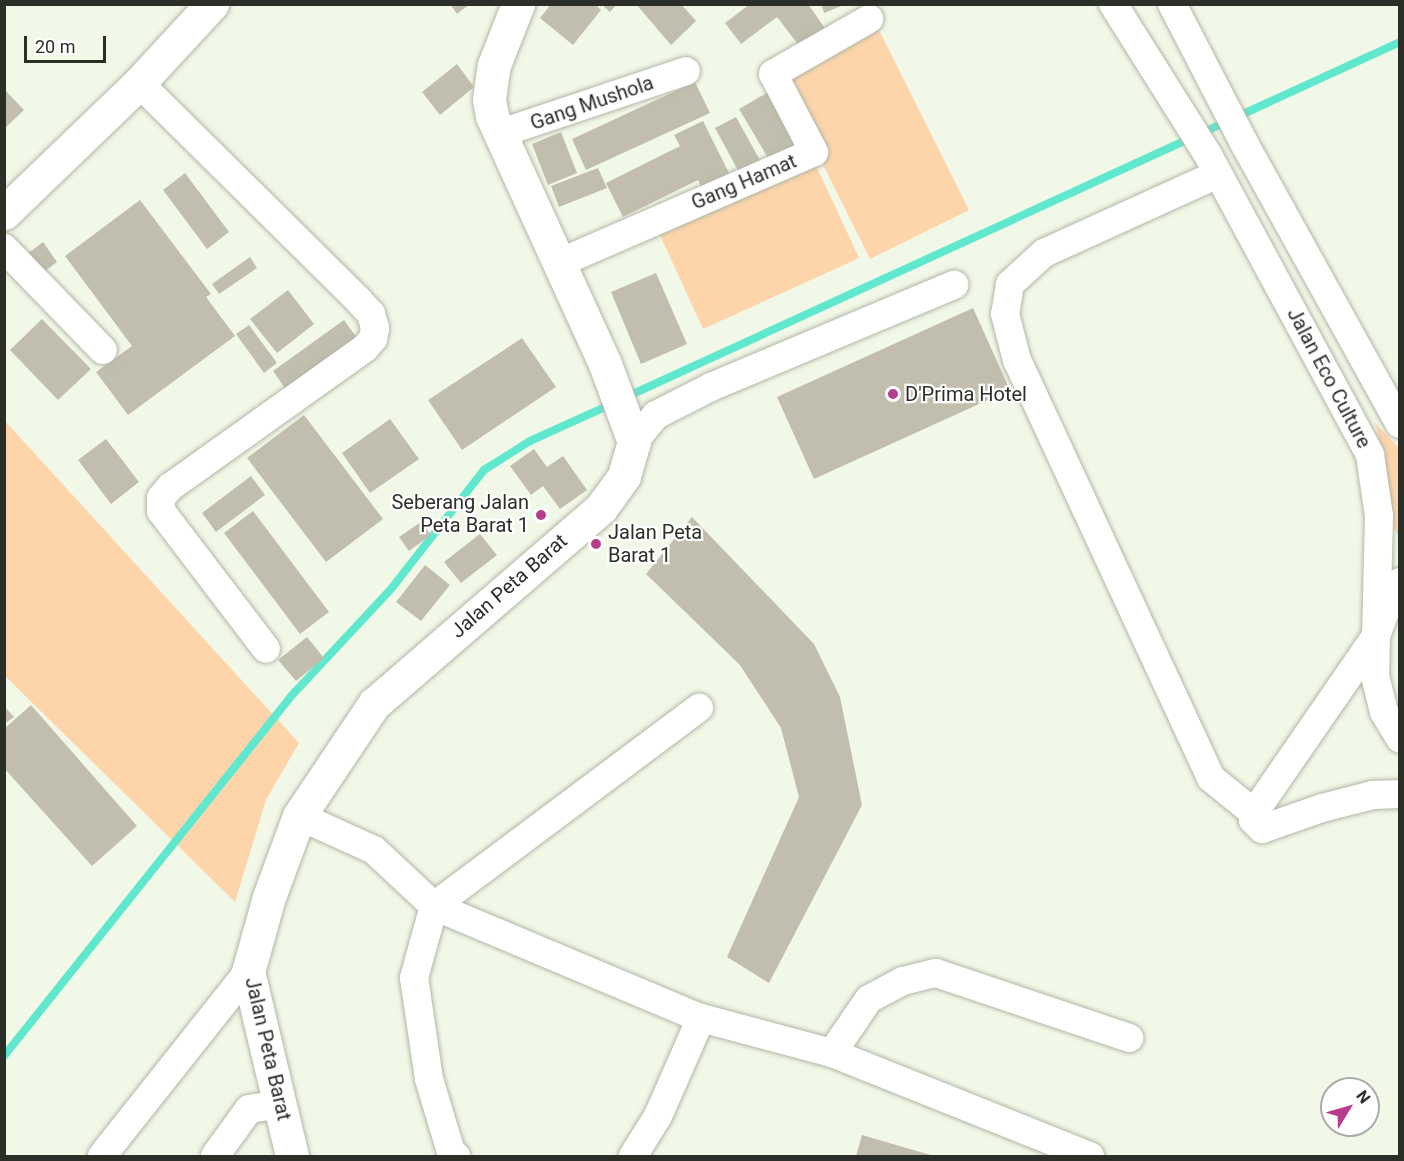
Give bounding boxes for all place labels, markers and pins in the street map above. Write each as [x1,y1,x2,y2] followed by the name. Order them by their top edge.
[905,382,1027,406] place label: D'Prima Hotel
[886,387,900,401] marker: D'Prima Hotel
[391,491,529,538] place label: Seberang Jalan Peta Barat 1
[534,508,548,522] marker: Seberang Jalan Peta Barat 1
[608,520,702,567] place label: Jalan Peta Barat 1
[589,537,603,551] marker: Jalan Peta Barat 1

